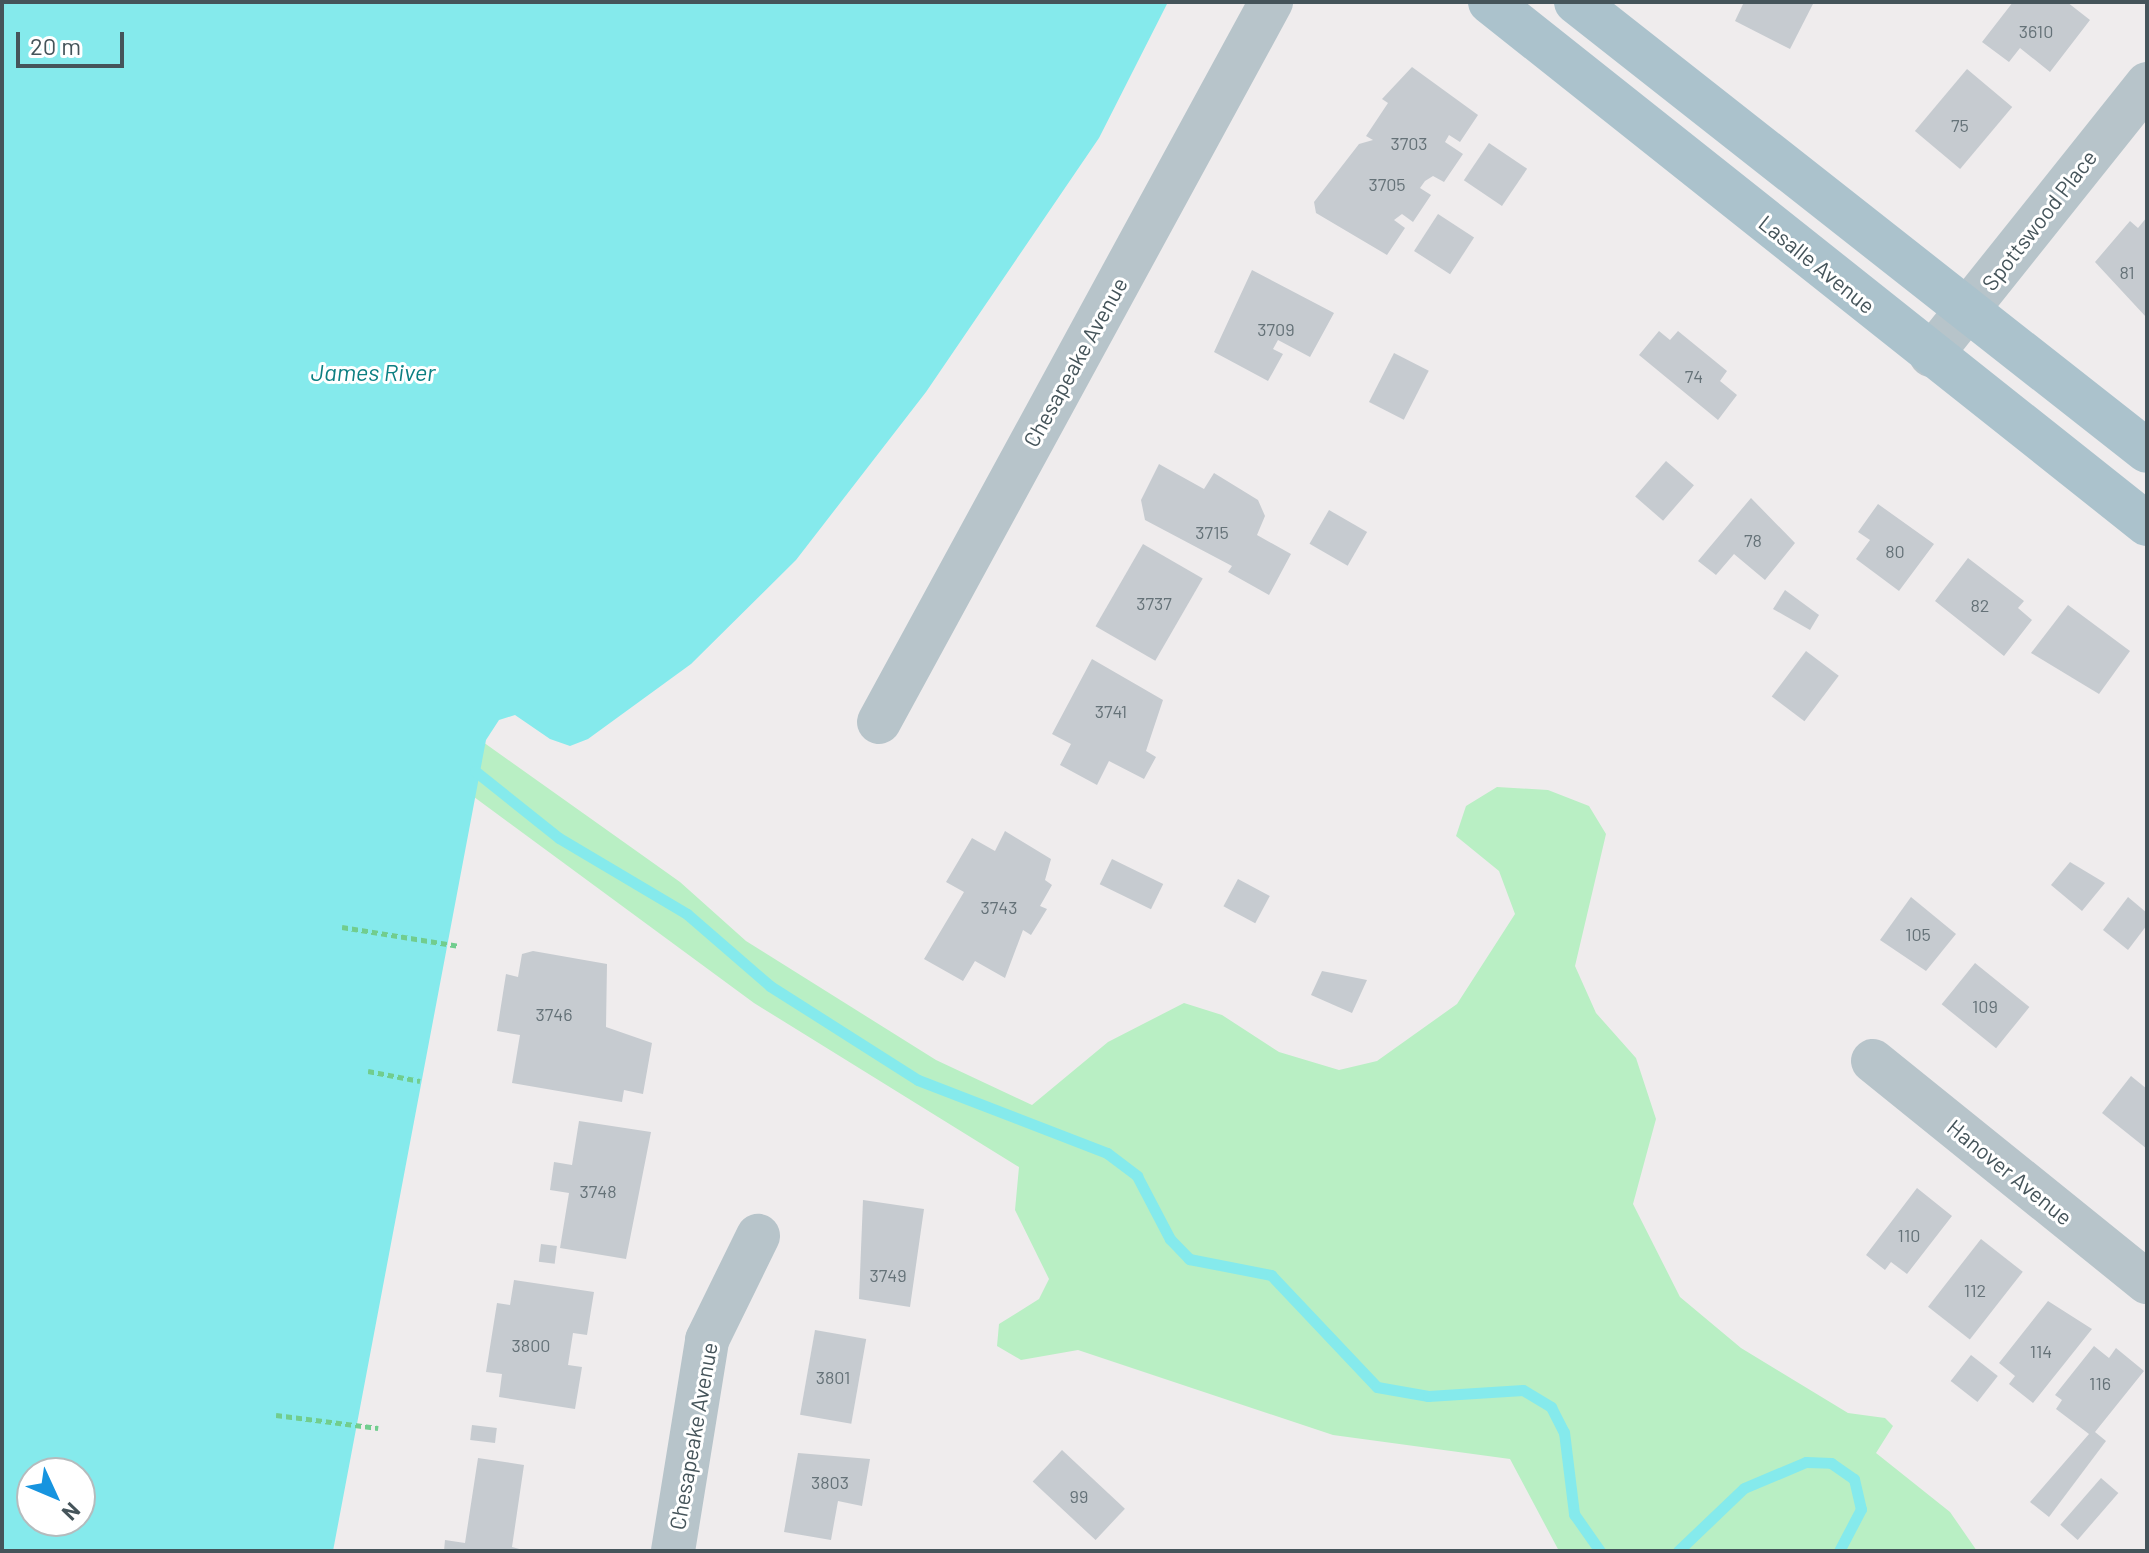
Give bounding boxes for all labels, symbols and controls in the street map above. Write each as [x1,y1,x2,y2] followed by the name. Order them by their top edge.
[20,16,128,66] scale bar
[2019,20,2053,42] house number: 3610
[30,31,81,60] text: 20 m
[1951,114,1969,136] house number: 75
[1390,132,1428,154] house number: 3703
[1976,145,2102,295] street label: Spottswood Place
[1368,173,1406,195] house number: 3705
[1754,209,1880,319] street label: Lasalle Avenue
[2119,261,2135,283] house number: 81
[1017,273,1133,451] street label: Chesapeake Avenue
[1257,318,1295,340] house number: 3709
[310,358,436,386] water label: James River
[1685,365,1703,387] house number: 74
[1195,521,1229,543] house number: 3715
[1744,529,1762,551] house number: 78
[1885,540,1905,562] house number: 80
[1136,592,1172,614] house number: 3737
[1970,594,1990,616] house number: 82
[1095,700,1127,722] house number: 3741
[981,896,1017,918] house number: 3743
[1905,923,1931,945] house number: 105
[1972,995,1998,1017] house number: 109
[536,1003,572,1025] house number: 3746
[1942,1114,2078,1230] street label: Hanover Avenue
[579,1180,617,1202] house number: 3748
[1898,1224,1920,1246] house number: 110
[869,1264,907,1286] house number: 3749
[1964,1279,1986,1301] house number: 112
[512,1334,550,1356] house number: 3800
[664,1340,722,1532] street label: Chesapeake Avenue
[2030,1340,2052,1362] house number: 114
[816,1366,850,1388] house number: 3801
[2089,1372,2111,1394] house number: 116
[16,1457,96,1537] north arrow
[811,1471,849,1493] house number: 3803
[1070,1485,1088,1507] house number: 99
[57,1498,86,1527] text: N

